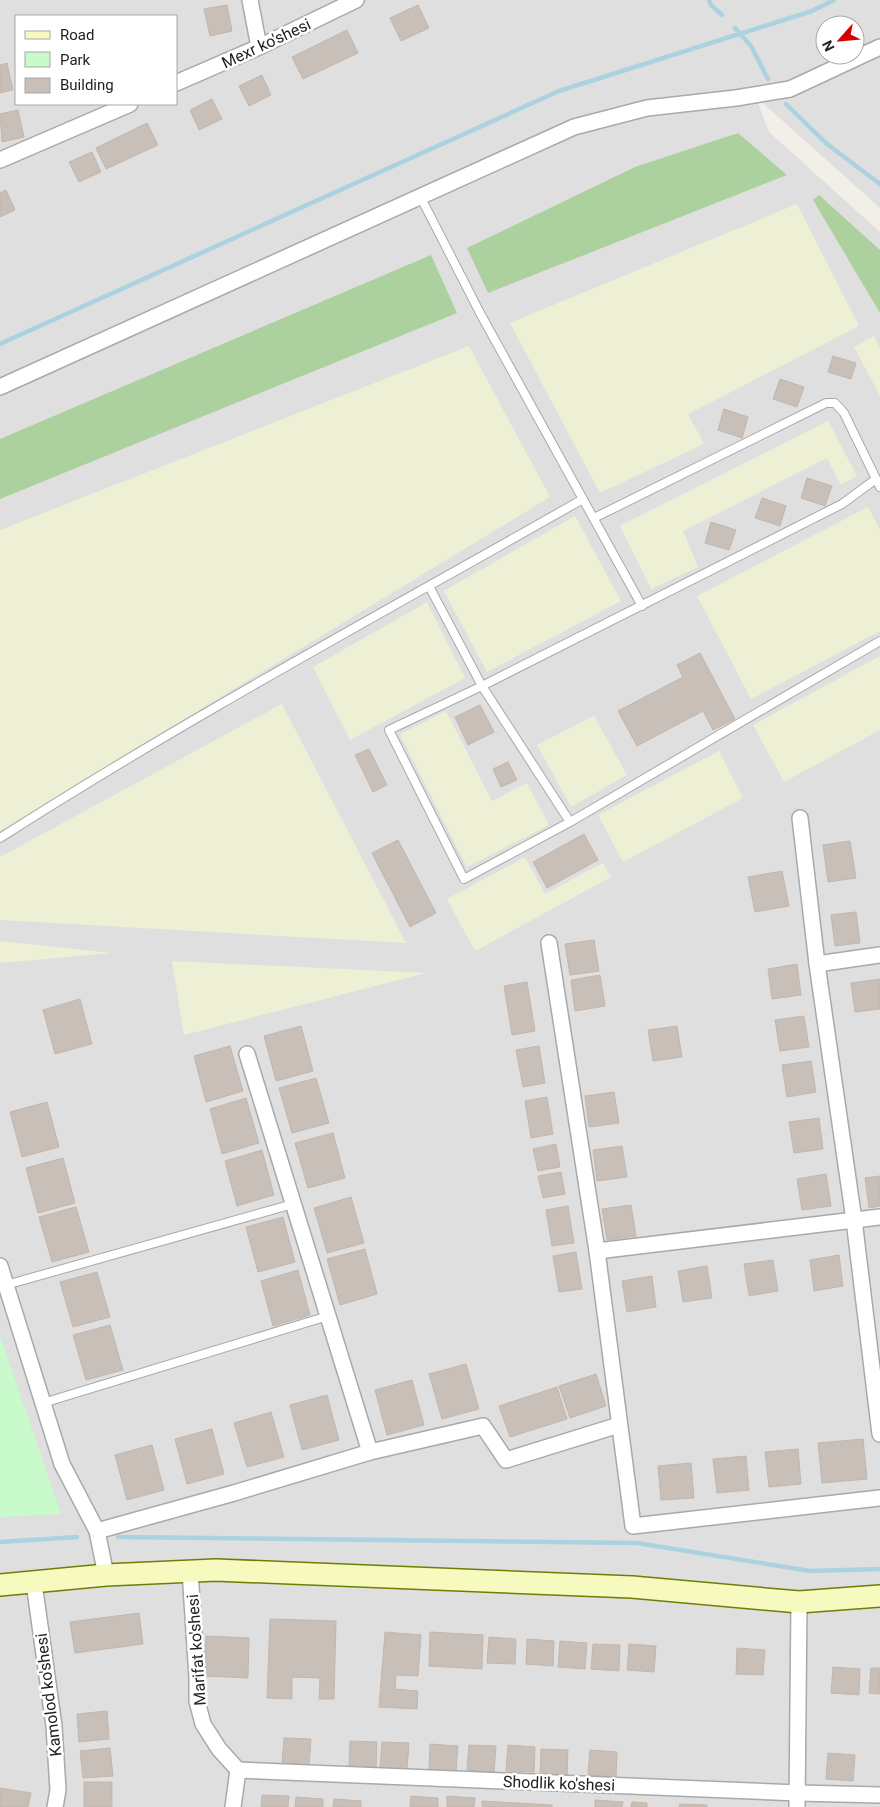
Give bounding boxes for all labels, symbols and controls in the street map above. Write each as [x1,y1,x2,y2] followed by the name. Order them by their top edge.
[15,15,178,105] legend
[219,15,314,72] street label: Mexr ko'shesi
[815,15,865,65] north arrow
[60,26,94,44] text: Road
[819,38,838,54] text: N
[60,51,91,69] text: Park
[60,76,114,94] text: Building
[183,1594,210,1706] street label: Marifat ko'shesi
[32,1632,65,1758] street label: Kamolod ko'shesi
[502,1772,615,1795] street label: Shodlik ko'shesi

